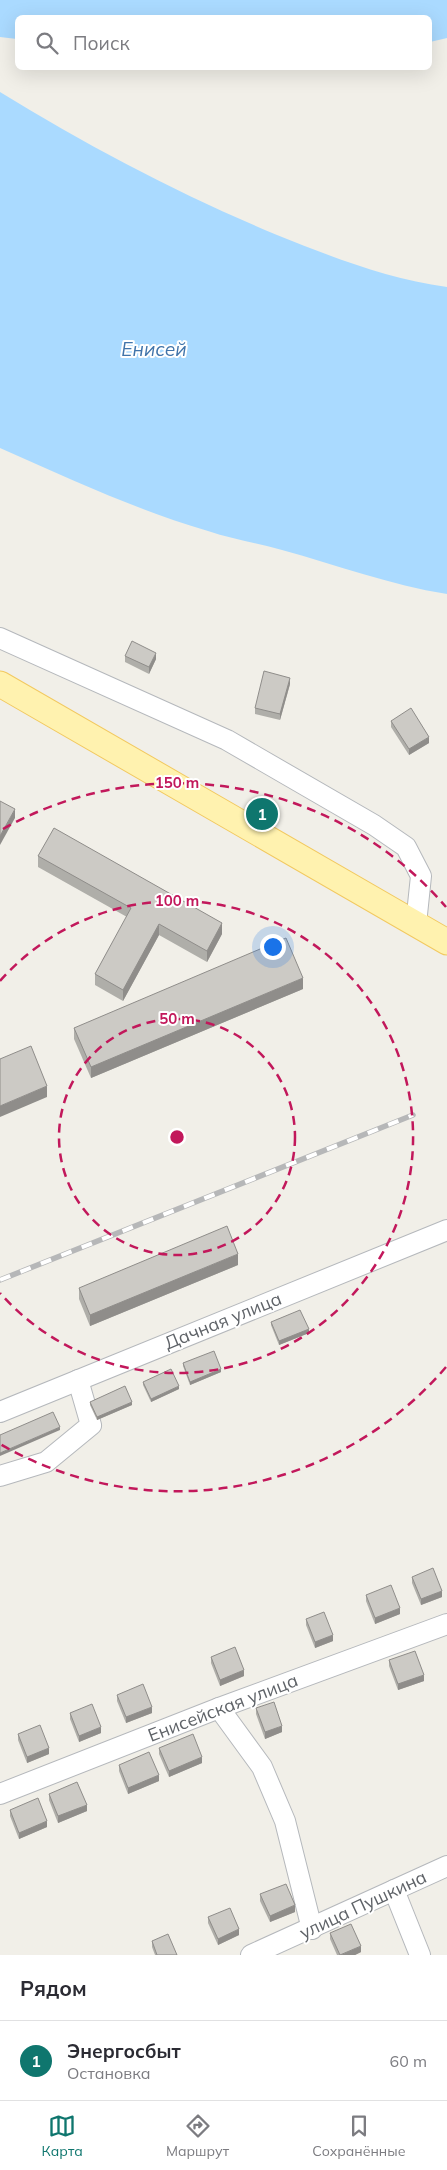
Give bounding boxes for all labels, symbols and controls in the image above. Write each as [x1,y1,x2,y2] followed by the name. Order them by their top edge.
[15,15,432,70] search box
[33,29,61,57] icon: search
[73,31,130,55] text: Поиск
[121,337,187,361] water label: Енисей
[155,773,199,792] text: 150 m
[246,795,278,833] pin: 1
[155,891,199,910] text: 100 m
[260,934,286,960] your location
[159,1009,195,1028] text: 50 m
[168,1128,186,1146] centre of rings
[161,1287,285,1354] street label: Дачная улица
[145,1668,301,1747] street label: Енисейская улица
[296,1865,430,1944] street label: улица Пушкина
[20,1975,87,2001] text: Рядом
[67,2039,181,2063] text: Энергосбыт
[31,2051,41,2071] text: 1
[390,2051,427,2071] text: 60 m
[67,2063,151,2083] text: Остановка
[42,2112,83,2160] tab: Карта
[166,2112,229,2160] tab: Маршрут
[312,2112,405,2160] tab: Сохранённые

